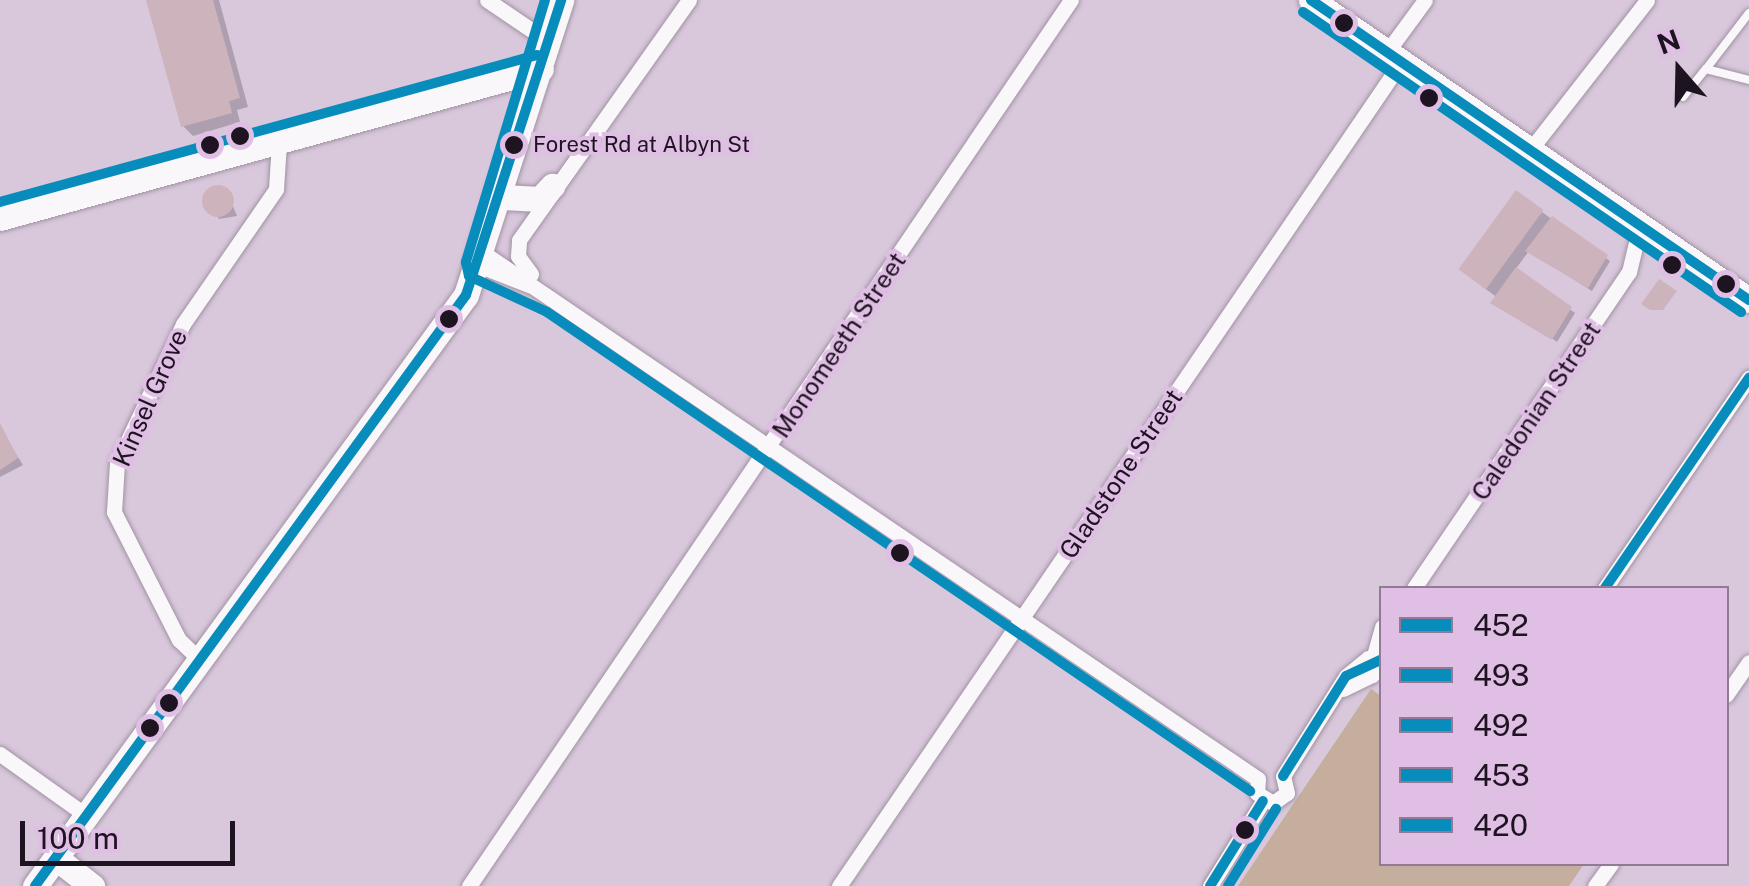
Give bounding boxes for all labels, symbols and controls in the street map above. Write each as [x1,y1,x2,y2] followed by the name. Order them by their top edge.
[1334,13,1354,33] unlabelled marker
[1629,20,1729,120] north arrow
[1653,22,1685,61] text: N
[1419,88,1439,108] unlabelled marker
[230,126,250,146] unlabelled marker
[533,132,750,158] place label: Forest Rd at Albyn St
[200,135,220,155] unlabelled marker
[504,135,524,155] marker: Forest Rd at Albyn St
[766,247,912,443] street label: Monomeeth Street
[1662,255,1682,275] unlabelled marker
[1716,274,1736,294] unlabelled marker
[439,309,459,329] unlabelled marker
[1465,316,1607,506] street label: Caledonian Street
[107,325,193,471] street label: Kinsel Grove
[1053,384,1189,564] street label: Gladstone Street
[890,543,910,563] unlabelled marker
[1379,586,1729,866] legend
[1473,607,1529,643] text: 452
[1473,657,1529,693] text: 493
[159,693,179,713] unlabelled marker
[1473,707,1528,743] text: 492
[140,718,160,738] unlabelled marker
[1473,757,1530,793] text: 453
[25,801,240,863] scale bar
[1473,807,1528,843] text: 420
[37,820,119,856] text: 100 m
[1235,820,1255,840] unlabelled marker

